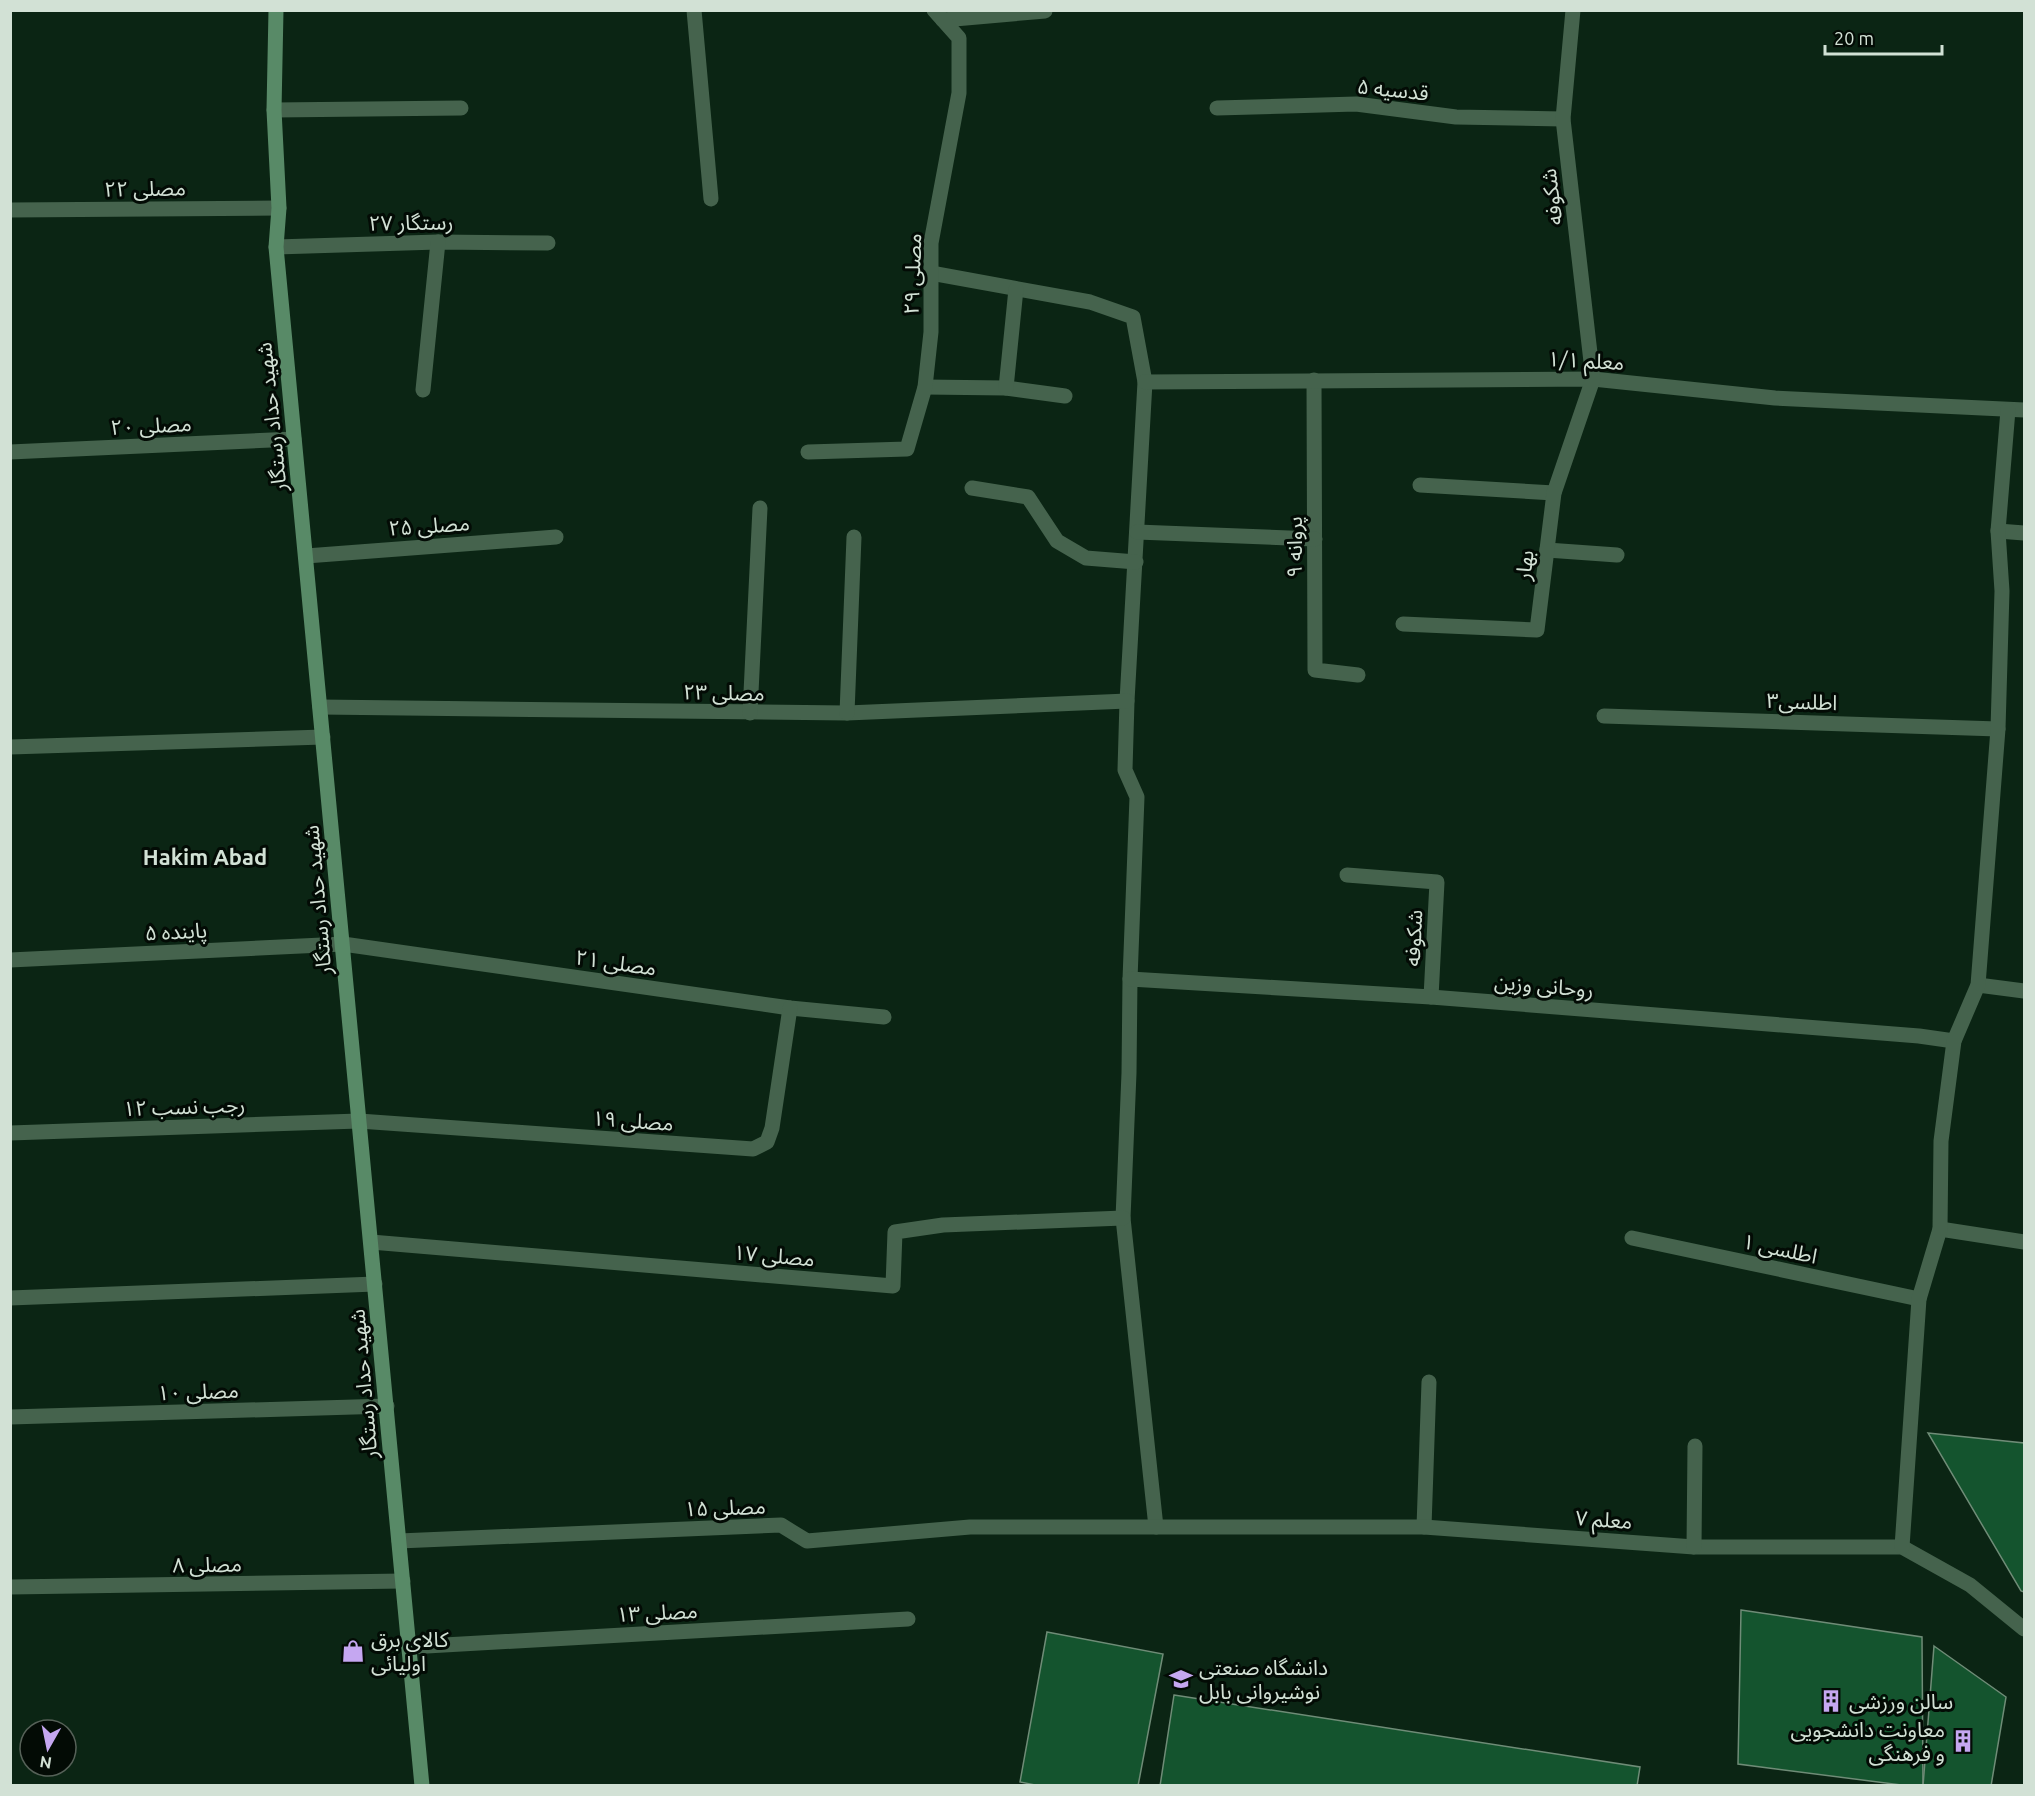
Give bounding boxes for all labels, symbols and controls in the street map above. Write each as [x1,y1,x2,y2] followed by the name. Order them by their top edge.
[1825,18,1942,56] scale bar
[1834,28,1874,48] text: 20 m
[1356,73,1430,105] street label: قدسیه ۵
[1536,167,1567,227] street label: شکوفه
[104,175,186,202] street label: مصلی ۲۲
[368,209,454,236] street label: رستگار ۲۷
[899,233,926,315] street label: مصلی ۲۹
[251,341,292,494] street label: شهید حداد رستگار
[1547,346,1625,378] street label: معلم ۱/۱
[110,411,192,440] street label: مصلی ۲۰
[387,510,471,541] street label: مصلی ۲۵
[1282,516,1308,578] street label: پروانه ۹
[1510,549,1539,583] street label: بهار
[683,679,765,706] street label: مصلی ۲۳
[1766,688,1838,715] street label: اطلسی۳
[299,824,337,977] street label: شهید حداد رستگار
[143,844,267,869] district label: Hakim Abad
[1400,909,1427,967] street label: شکوفه
[144,917,208,947] street label: پاینده ۵
[574,944,658,981] street label: مصلی ۲۱
[1493,969,1595,1002] street label: روحانی وزین
[122,1092,246,1121] street label: رجب نسب ۱۲
[591,1105,675,1136] street label: مصلی ۱۹
[1740,1228,1819,1269] street label: اطلسی ۱
[732,1239,816,1272] street label: مصلی ۱۷
[345,1308,383,1461] street label: شهید حداد رستگار
[157,1378,239,1405] street label: مصلی ۱۰
[684,1494,766,1521] street label: مصلی ۱۵
[1575,1505,1633,1537] street label: معلم ۷
[172,1551,242,1578] street label: مصلی ۸
[616,1598,698,1627] street label: مصلی ۱۳
[371,1627,449,1676] place label: کالای برق اولیائی
[340,1638,366,1664] shop icon: کالای برق اولیائی
[1199,1655,1328,1704] place label: دانشگاه صنعتی نوشیروانی بابل
[1168,1666,1194,1692] school or university icon: دانشگاه صنعتی نوشیروانی بابل
[1818,1688,1844,1714] building icon: سالن ورزشی
[1849,1689,1953,1714] place label: سالن ورزشی
[1791,1717,1945,1766] place label: معاونت دانشجویی و فرهنگی
[18,1718,78,1778] north arrow
[1950,1728,1976,1754] building icon: معاونت دانشجویی و فرهنگی
[38,1753,53,1773] text: N

